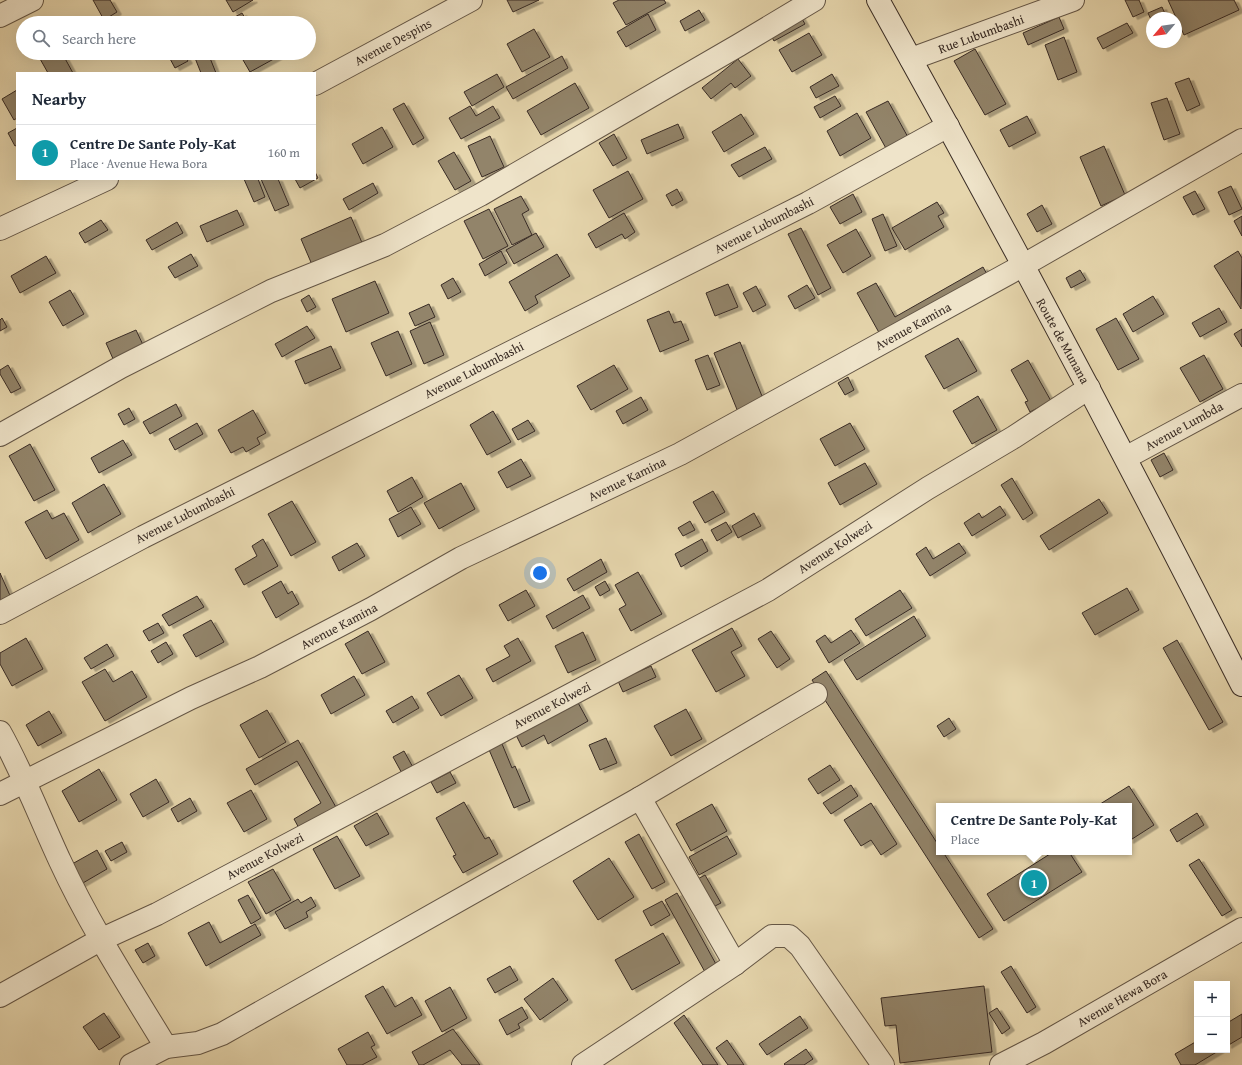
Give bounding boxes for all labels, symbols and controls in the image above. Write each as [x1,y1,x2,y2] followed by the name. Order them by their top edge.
[935,10,1027,58] street label: Rue Lubumbashi
[1146,12,1182,48] north arrow
[351,14,435,70] street label: Avenue Despins
[16,16,316,60] search box
[30,27,52,49] icon: search
[62,28,136,49] text: Search here
[32,86,86,111] text: Nearby
[70,133,236,154] text: Centre De Sante Poly-Kat
[42,143,48,162] text: 1
[268,143,300,162] text: 160 m
[70,154,207,173] text: Place · Avenue Hewa Bora
[711,192,817,258] street label: Avenue Lubumbashi
[1032,295,1095,388] street label: Route de Munana
[871,297,955,355] street label: Avenue Kamina
[421,337,527,403] street label: Avenue Lubumbashi
[1142,396,1227,455] street label: Avenue Lumbda
[585,452,670,506] street label: Avenue Kamina
[132,482,238,548] street label: Avenue Lubumbashi
[794,516,876,578] street label: Avenue Kolwezi
[530,563,550,583] your location
[297,597,381,654] street label: Avenue Kamina
[510,676,594,733] street label: Avenue Kolwezi
[936,803,1132,855] popup
[951,809,1117,830] text: Centre De Sante Poly-Kat
[223,827,307,884] street label: Avenue Kolwezi
[951,830,980,849] text: Place
[1021,868,1047,898] pin: 1
[1074,964,1171,1031] street label: Avenue Hewa Bora
[1194,981,1230,1053] map controls
[1194,981,1230,1017] button: +
[1194,1017,1230,1053] button: −

